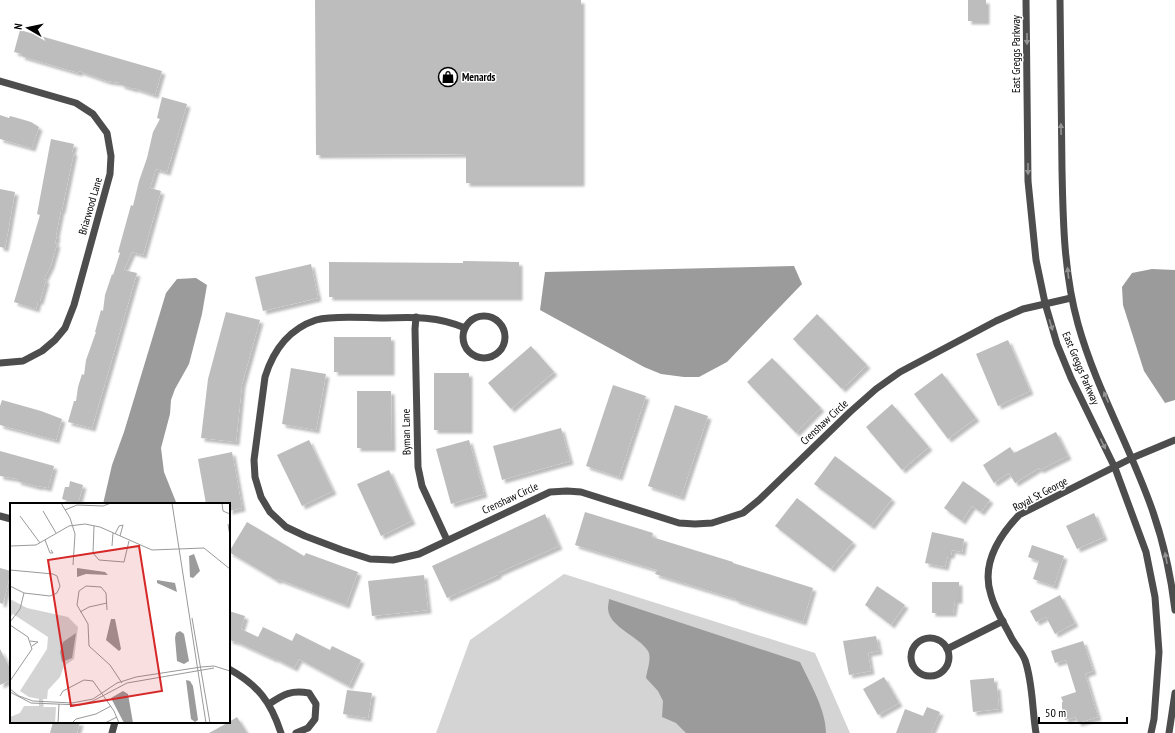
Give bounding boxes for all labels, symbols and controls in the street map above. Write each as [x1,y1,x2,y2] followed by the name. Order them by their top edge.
[8,8,48,48] north arrow
[1009,14,1023,93] street label: East Greggs Parkway
[11,22,26,30] text: N
[1024,33,1030,46] one-way arrow
[437,66,459,88] shop icon: Menards
[462,70,496,84] place label: Menards
[1058,122,1064,135] one-way arrow
[1025,163,1031,176] one-way arrow
[75,175,105,236] street label: Briarwood Lane
[1065,267,1071,279] one-way arrow
[1048,319,1054,331] one-way arrow
[1059,329,1103,407] street label: East Greggs Parkway
[1102,390,1108,402] one-way arrow
[797,396,851,448] street label: Crenshaw Circle
[399,408,413,455] street label: Byman Lane
[1100,438,1106,449] one-way arrow
[1010,474,1070,514] street label: Royal St George
[480,479,541,517] street label: Crenshaw Circle
[10,503,230,723] inset map
[1163,551,1169,564] one-way arrow
[1039,699,1127,725] scale bar
[1045,705,1066,720] text: 50 m

